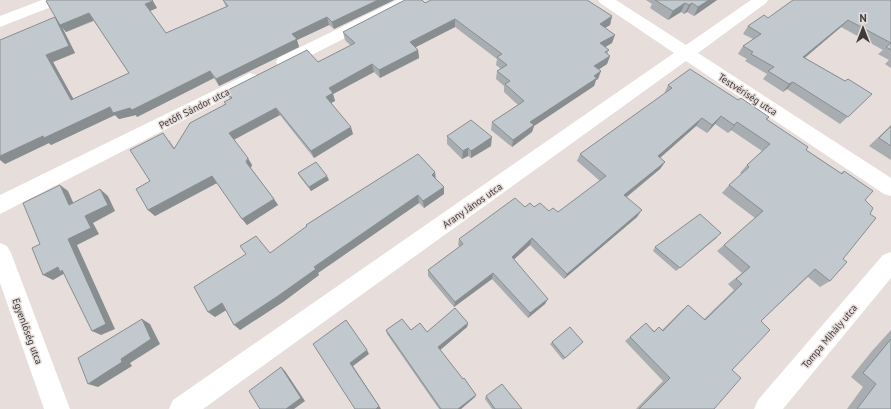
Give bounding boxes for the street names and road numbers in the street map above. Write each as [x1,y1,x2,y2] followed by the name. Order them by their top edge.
[716,70,780,118] street label: Testvériség utca
[157,85,232,132] street label: Petőfi Sándor utca
[440,180,505,231] street label: Arany János utca
[10,296,46,366] street label: Egyenlőség utca
[799,302,860,371] street label: Tompa Mihály utca

